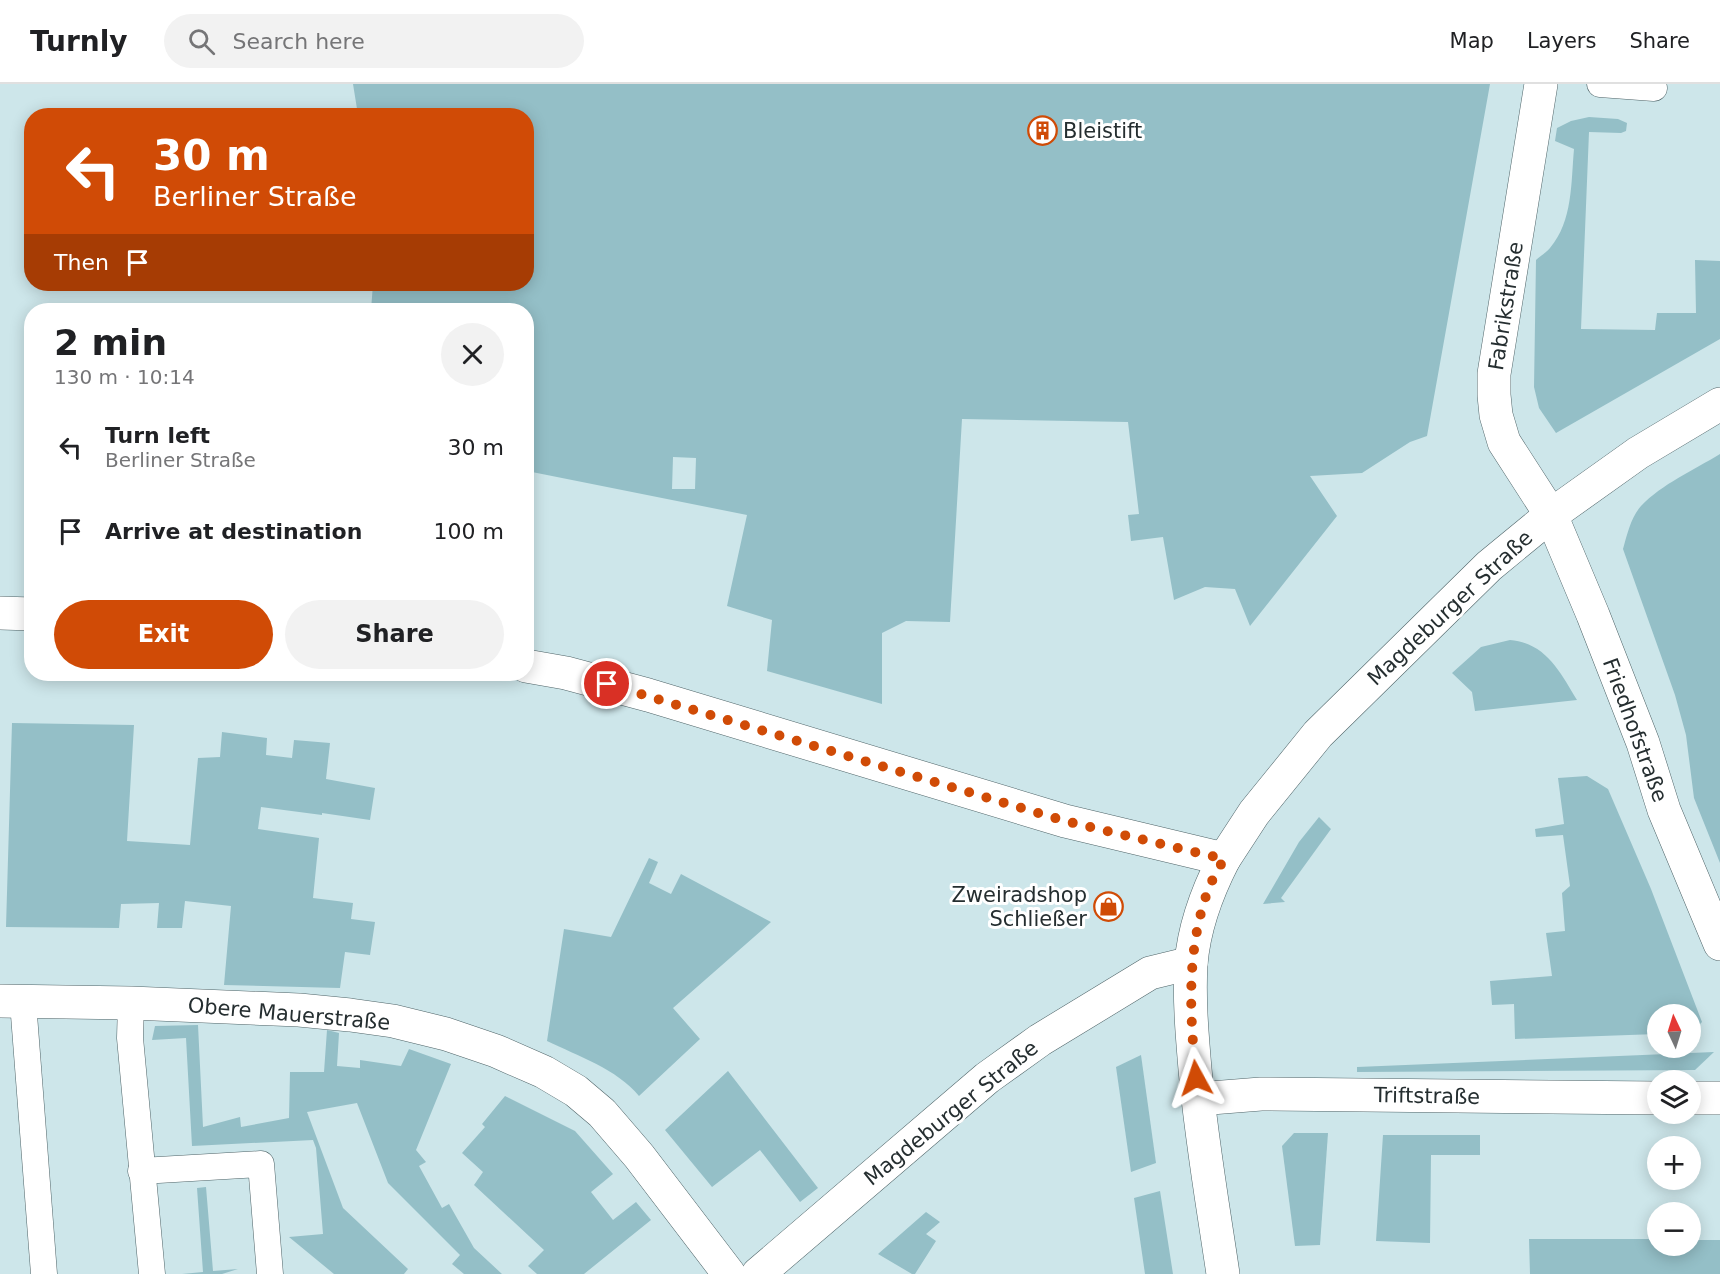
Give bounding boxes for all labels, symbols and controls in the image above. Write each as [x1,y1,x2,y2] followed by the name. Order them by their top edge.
[164,14,584,68] search box
[30,25,128,58] text: Turnly
[185,25,218,58] icon: search
[233,29,365,54] text: Search here
[1450,29,1494,53] text: Map
[1527,29,1596,53] text: Layers
[1629,29,1690,53] text: Share
[1026,115,1058,147] building icon: Bleistift
[1063,119,1142,143] place label: Bleistift
[153,131,270,180] text: 30 m
[54,132,132,210] icon: left
[153,181,357,212] text: Berliner Straße
[1484,240,1528,372] street label: Fabrikstraße
[121,246,154,279] icon: arrive
[54,250,109,275] text: Then
[54,322,167,363] text: 2 min
[441,323,504,386] button: close
[54,365,195,389] text: 130 m · 10:14
[105,423,210,448] text: Turn left
[54,431,87,464] icon: left
[448,435,504,460] text: 30 m
[105,448,256,472] text: Berliner Straße
[54,515,87,548] icon: arrive
[105,519,362,544] text: Arrive at destination
[434,519,504,544] text: 100 m
[1363,525,1537,691] street label: Magdeburger Straße
[54,600,273,669] button: Exit
[285,600,504,669] button: Share
[1598,655,1672,805] street label: Friedhofstraße
[581,658,632,709] pin
[590,667,623,700] icon: arrive
[951,883,1087,931] place label: Zweiradshop Schließer
[1092,891,1124,923] shop icon: Zweiradshop Schließer
[187,993,391,1035] street label: Obere Mauerstraße
[1647,1004,1701,1058] north arrow
[1647,1004,1701,1256] map controls
[859,1036,1043,1190] street label: Magdeburger Straße
[1164,1046,1228,1110] position arrow
[1647,1070,1701,1124] button: layers
[1373,1083,1480,1109] street label: Triftstraße
[1647,1136,1701,1190] button: +
[1647,1202,1701,1256] button: −

